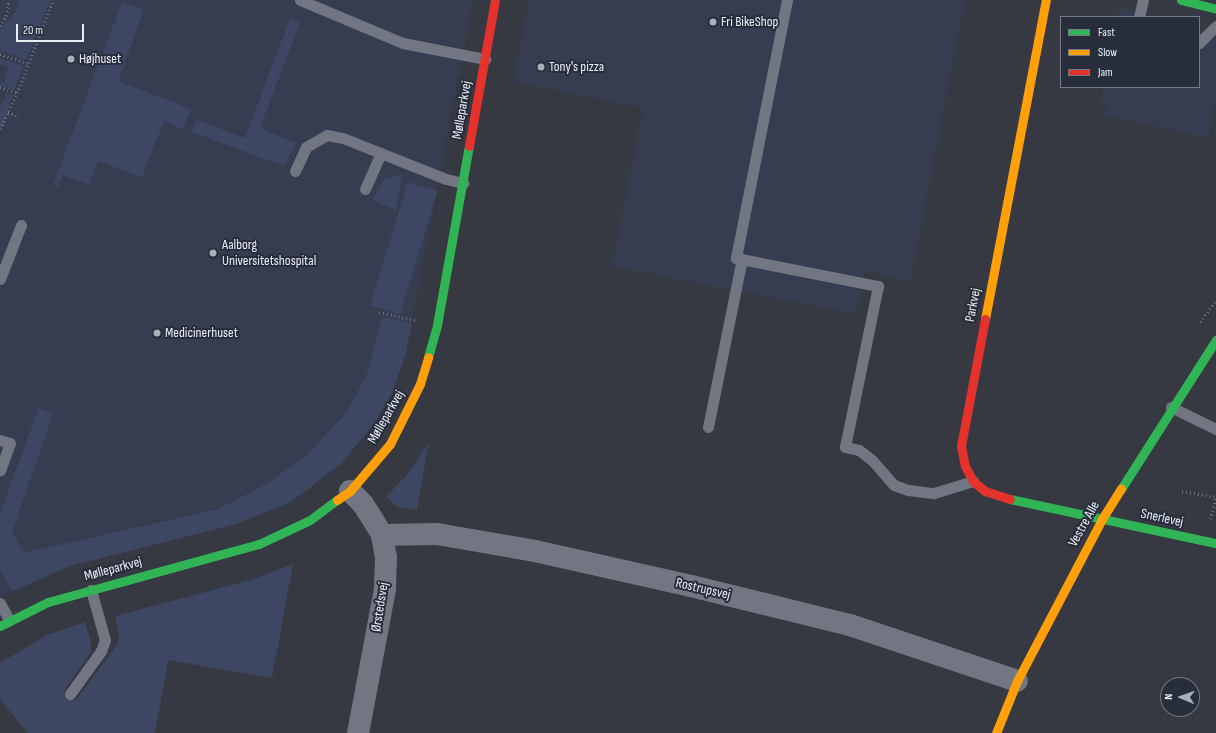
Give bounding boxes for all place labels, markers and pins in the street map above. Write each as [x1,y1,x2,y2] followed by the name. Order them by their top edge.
[721,14,778,30] place label: Fri BikeShop
[708,17,718,27] marker: Fri BikeShop
[79,51,121,67] place label: Højhuset
[66,54,76,64] marker: Højhuset
[549,59,604,75] place label: Tony's pizza
[536,62,546,72] marker: Tony's pizza
[222,237,316,270] place label: Aalborg Universitetshospital
[207,247,219,259] marker: Aalborg Universitetshospital
[165,325,238,341] place label: Medicinerhuset
[152,328,162,338] marker: Medicinerhuset

